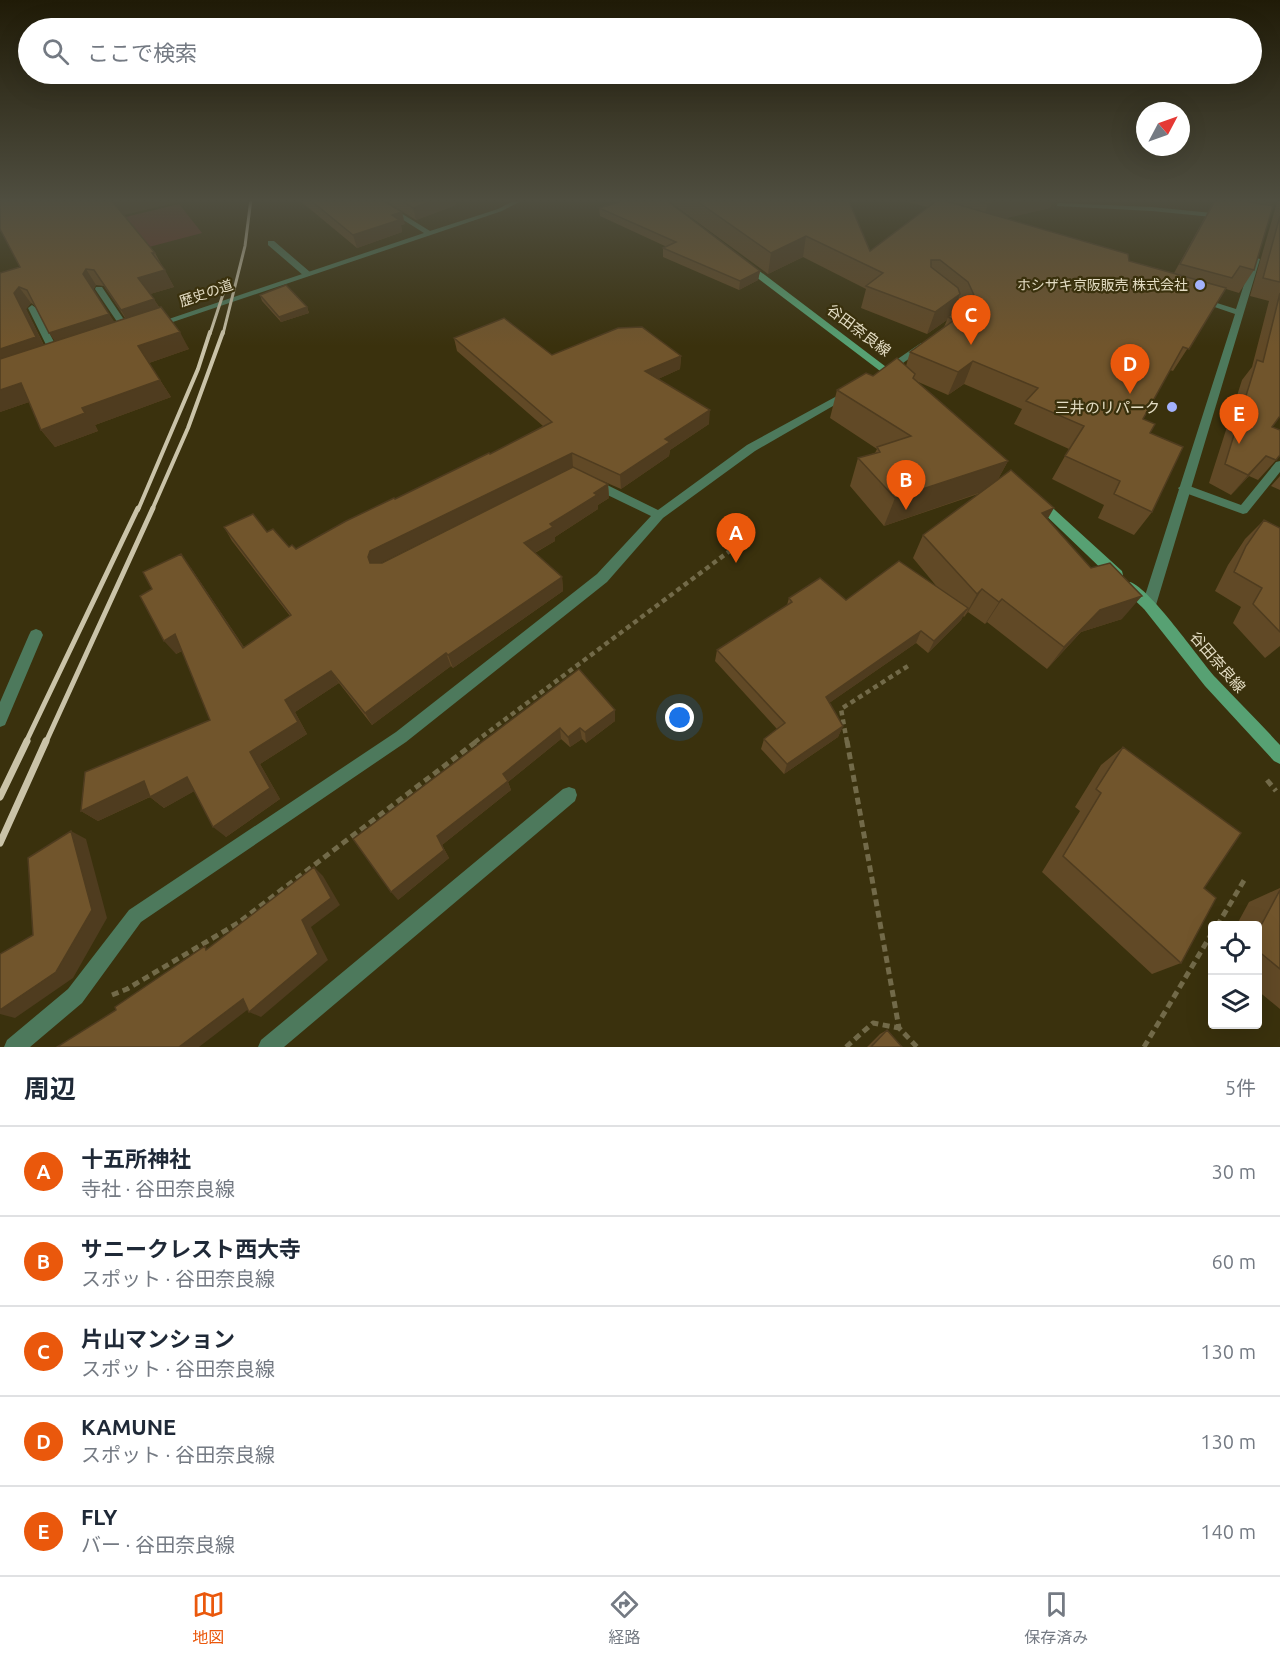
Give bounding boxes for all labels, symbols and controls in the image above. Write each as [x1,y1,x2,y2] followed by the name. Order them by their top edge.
[18,18,1262,84] search box
[39,35,72,68] icon: search
[87,40,197,65] text: ここで検索
[1136,102,1190,156] north arrow
[177,276,235,310] street label: 歴史の道
[1017,277,1188,293] place label: ホシザキ京阪販売 株式会社
[1193,278,1207,292] marker: ホシザキ京阪販売 株式会社
[952,296,990,345] pin: C
[824,301,894,359] street label: 谷田奈良線
[1110,344,1150,394] pin: D
[1220,394,1258,444] pin: E
[1055,399,1160,416] place label: 三井のリパーク
[1165,400,1179,414] marker: 三井のリパーク
[886,460,926,510] pin: B
[716,514,756,563] pin: A
[1187,628,1249,696] street label: 谷田奈良線
[665,703,694,732] your location
[1208,921,1262,1029] map controls
[1208,921,1262,975] button: locate
[1208,975,1262,1029] button: layers
[24,1074,76,1103] text: 周辺
[1225,1076,1256,1099] text: 5件
[81,1146,191,1171] text: 十五所神社
[36,1160,51,1183] text: A
[1212,1160,1256,1183] text: 30 m
[81,1177,235,1200] text: 寺社 · 谷田奈良線
[81,1236,301,1261] text: サニークレスト西大寺
[37,1250,50,1273] text: B
[1212,1250,1256,1273] text: 60 m
[81,1267,275,1290] text: スポット · 谷田奈良線
[81,1326,235,1351] text: 片山マンション
[37,1340,50,1363] text: C
[1200,1340,1256,1363] text: 130 m
[81,1357,275,1380] text: スポット · 谷田奈良線
[81,1414,176,1439] text: KAMUNE
[36,1430,51,1453] text: D
[1200,1430,1256,1453] text: 130 m
[81,1443,275,1466] text: スポット · 谷田奈良線
[81,1504,117,1529] text: FLY
[38,1520,49,1543] text: E
[1200,1520,1256,1543] text: 140 m
[81,1533,235,1556] text: バー · 谷田奈良線
[192,1588,225,1648] tab: 地図
[608,1588,641,1648] tab: 経路
[1024,1588,1088,1648] tab: 保存済み

